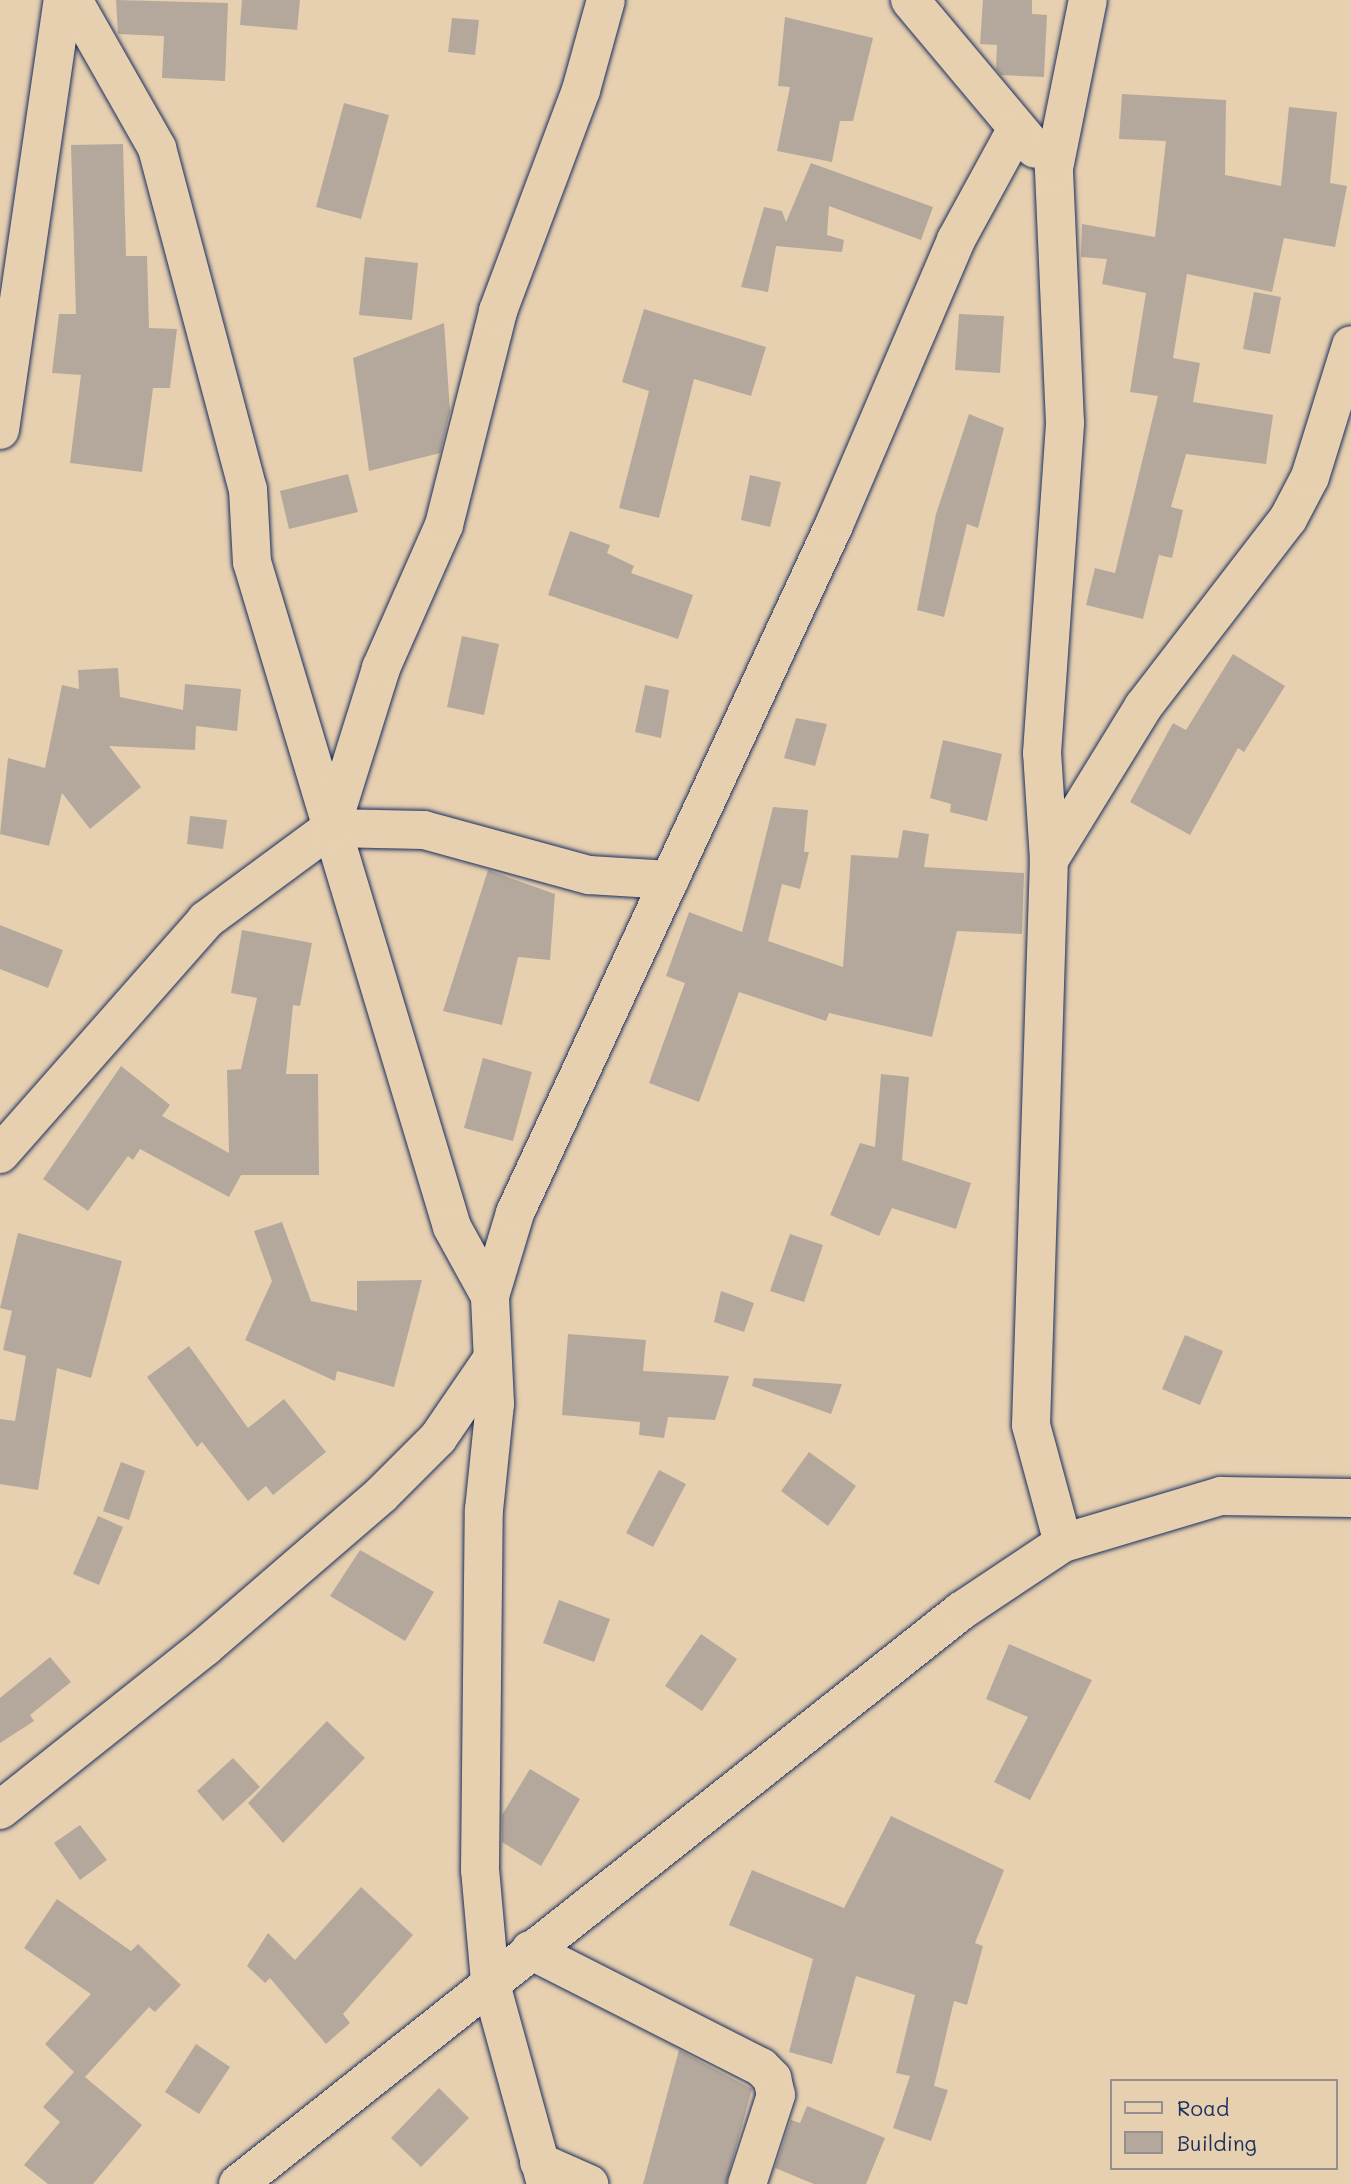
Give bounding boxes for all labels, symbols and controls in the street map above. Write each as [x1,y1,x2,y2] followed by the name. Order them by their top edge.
[1110,2079,1337,2170] legend
[1177,2094,1229,2121] text: Road
[1177,2129,1257,2156] text: Building

